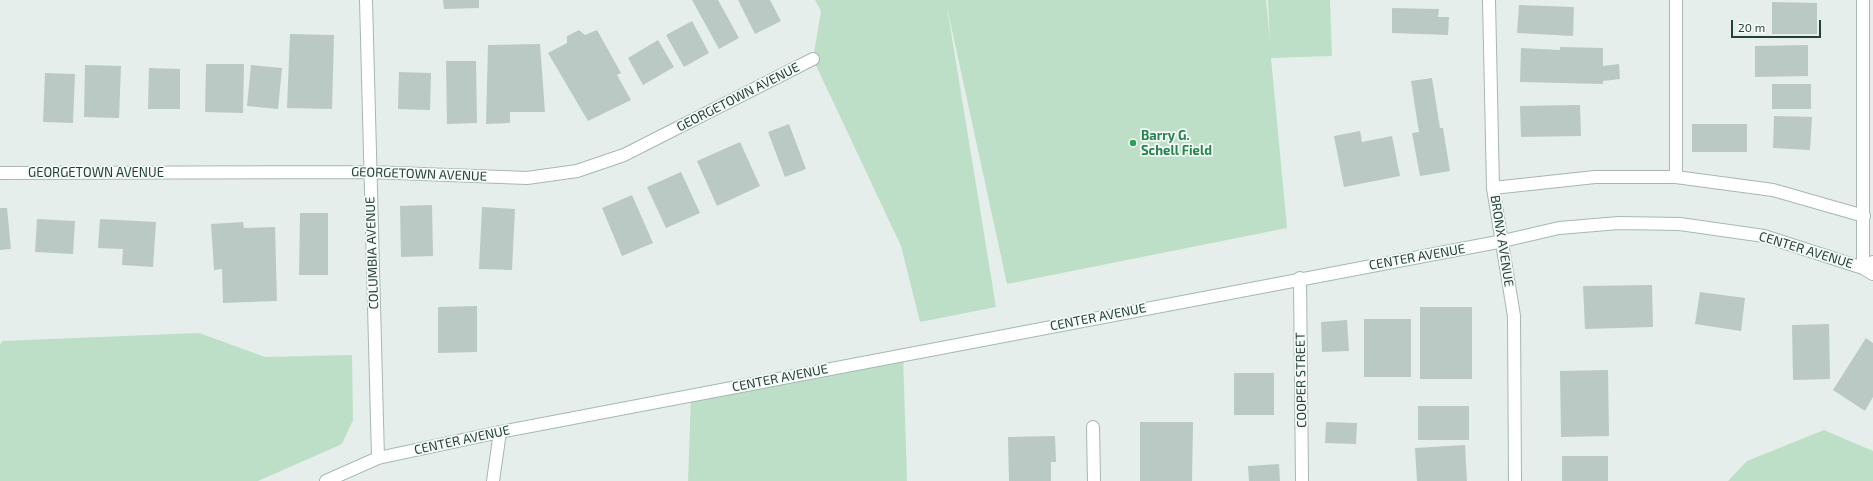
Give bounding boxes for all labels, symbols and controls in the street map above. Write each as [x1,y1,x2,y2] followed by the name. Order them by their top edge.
[1733,12,1823,38] scale bar
[1738,20,1765,34] text: 20 m
[674,59,802,135] street label: GEORGETOWN AVENUE
[1141,128,1212,159] place label: Barry G. Schell Field
[1128,138,1138,148] marker: Barry G. Schell Field
[351,164,487,184] street label: GEORGETOWN AVENUE
[28,165,164,181] street label: GEORGETOWN AVENUE
[1487,194,1517,288] street label: BRONX AVENUE
[362,196,382,310] street label: COLUMBIA AVENUE
[1757,228,1855,272] street label: CENTER AVENUE
[1368,241,1466,273] street label: CENTER AVENUE
[1049,300,1147,334] street label: CENTER AVENUE
[1292,332,1310,428] street label: COOPER STREET
[731,361,829,395] street label: CENTER AVENUE
[413,422,511,458] street label: CENTER AVENUE

